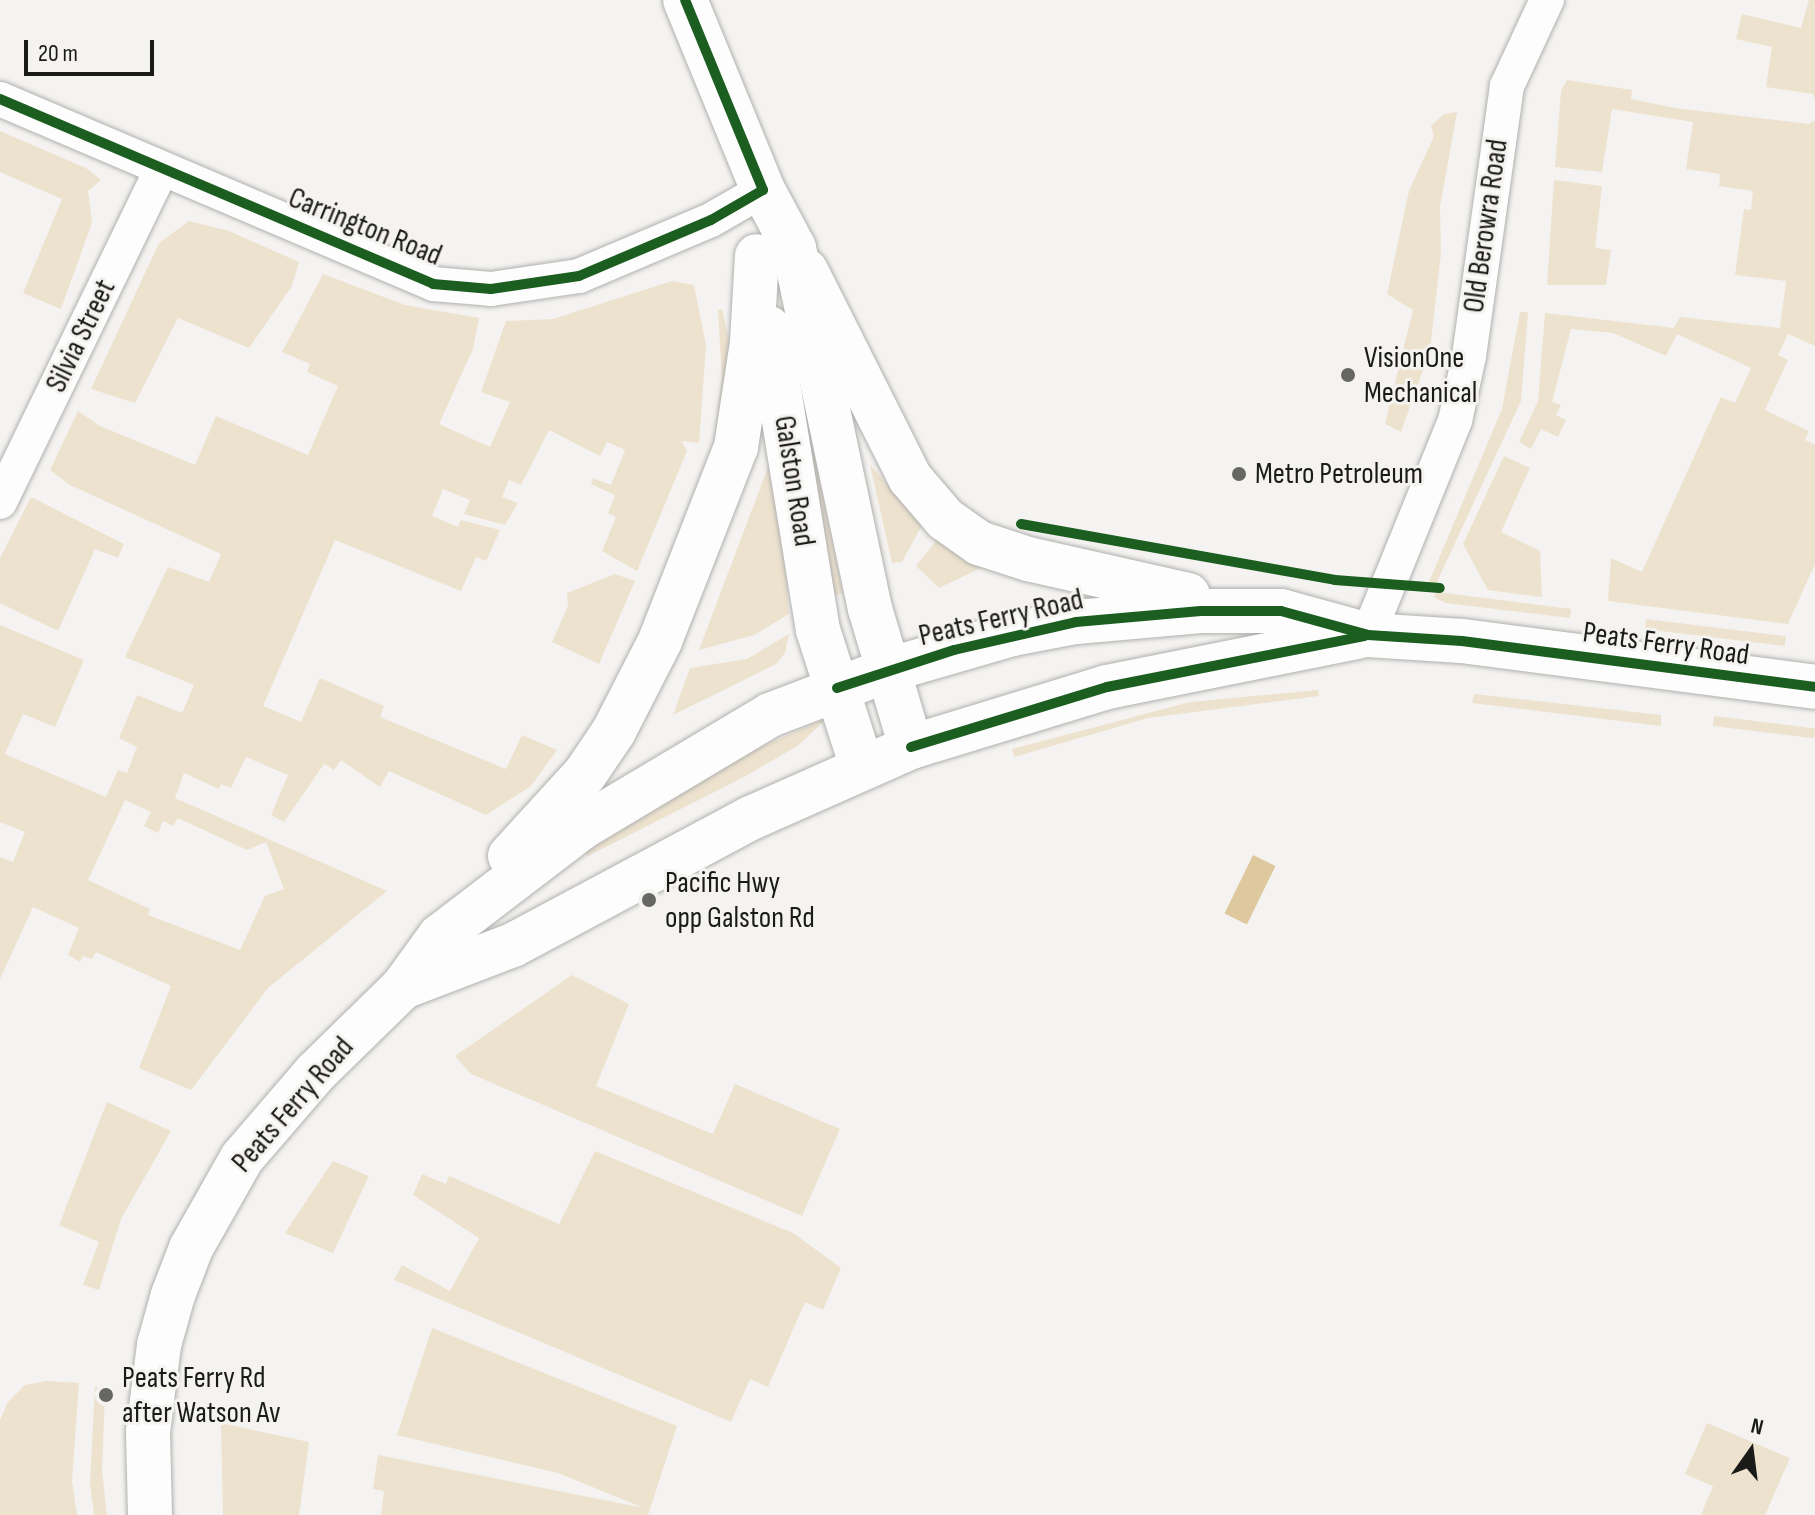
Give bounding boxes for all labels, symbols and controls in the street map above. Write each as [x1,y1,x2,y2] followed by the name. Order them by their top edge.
[28,24,158,74] scale bar
[38,39,78,68] text: 20 m
[1456,137,1516,315] street label: Old Berowra Road
[283,180,447,274] street label: Carrington Road
[38,274,124,398] street label: Silvia Street
[1364,340,1477,410] place label: VisionOne Mechanical
[1339,366,1357,384] marker: VisionOne Mechanical
[766,413,822,549] street label: Galston Road
[1255,456,1423,492] place label: Metro Petroleum
[1230,465,1248,483] marker: Metro Petroleum
[915,582,1087,654] street label: Peats Ferry Road
[1581,615,1751,673] street label: Peats Ferry Road
[665,865,815,936] place label: Pacific Hwy opp Galston Rd
[640,891,658,909] marker: Pacific Hwy opp Galston Rd
[224,1030,362,1180] street label: Peats Ferry Road
[122,1360,281,1430] place label: Peats Ferry Rd after Watson Av
[97,1386,115,1404] marker: Peats Ferry Rd after Watson Av
[1711,1411,1791,1491] north arrow
[1748,1413,1766,1442] text: N

